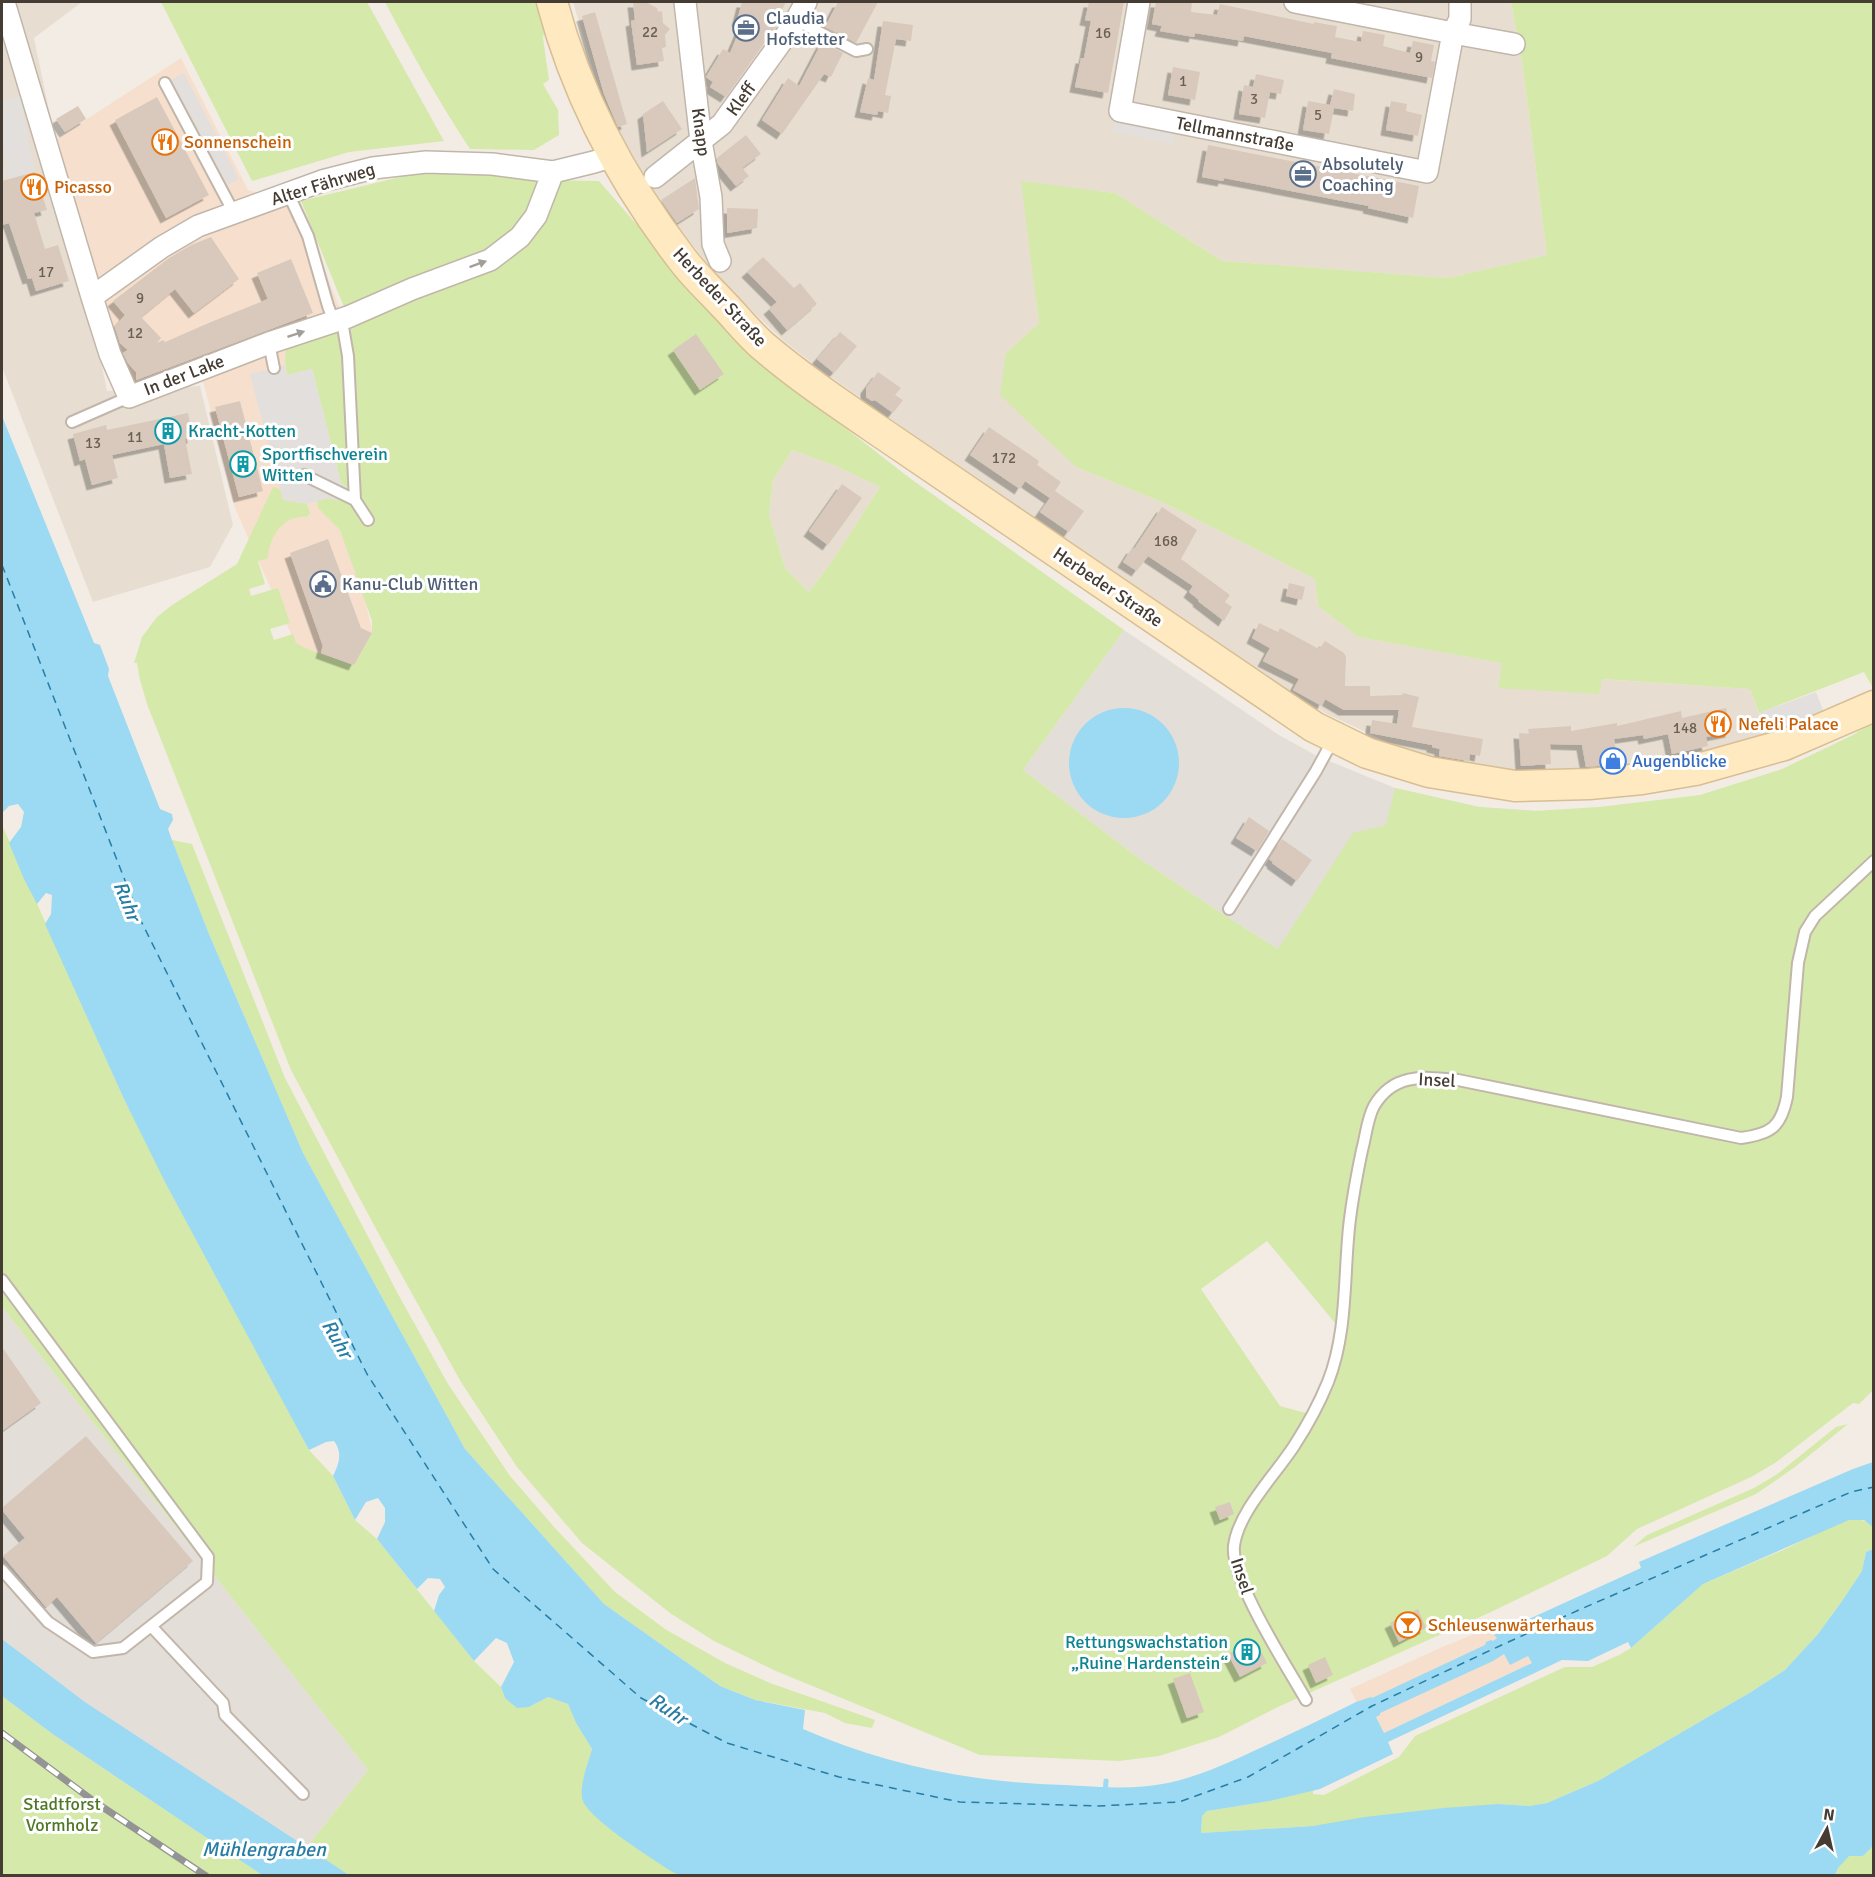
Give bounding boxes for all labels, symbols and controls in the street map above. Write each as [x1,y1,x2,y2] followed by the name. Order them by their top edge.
[766,7,845,50] place label: Claudia Hofstetter
[731,13,761,43] office icon: Claudia Hofstetter
[642,23,658,41] house number: 22
[1095,24,1111,42] house number: 16
[1415,48,1423,66] house number: 9
[1179,72,1187,90] house number: 1
[721,77,761,120] street label: Kleff
[1250,90,1258,108] house number: 3
[687,106,715,158] street label: Knapp
[1314,106,1322,124] house number: 5
[1174,112,1296,156] street label: Tellmannstraße
[150,127,180,157] restaurant icon: Sonnenschein
[184,131,292,153] place label: Sonnenschein
[1322,153,1404,196] place label: Absolutely Coaching
[268,158,378,210] street label: Alter Fährweg
[1288,159,1318,189] office icon: Absolutely Coaching
[19,172,49,202] restaurant icon: Picasso
[54,176,112,198] place label: Picasso
[668,243,772,351] street label: Herbeder Straße
[470,259,488,269] one-way arrow
[38,263,54,281] house number: 17
[136,289,144,307] house number: 9
[127,324,143,342] house number: 12
[287,329,305,338] one-way arrow
[141,350,227,400] street label: In der Lake
[153,416,183,446] building icon: Kracht-Kotten
[188,420,296,442] place label: Kracht-Kotten
[127,428,143,446] house number: 11
[85,434,101,452] house number: 13
[262,443,388,486] place label: Sportfischverein Witten
[228,449,258,479] building icon: Sportfischverein Witten
[992,449,1016,467] house number: 172
[1154,532,1178,550] house number: 168
[1049,542,1167,632] street label: Herbeder Straße
[308,569,338,599] public building icon: Kanu-Club Witten
[342,573,478,595] place label: Kanu-Club Witten
[1703,709,1733,739] restaurant icon: Nefeli Palace
[1738,713,1839,735] place label: Nefeli Palace
[1673,719,1697,737] house number: 148
[1598,746,1628,776] shop icon: Augenblicke
[1632,750,1727,772] place label: Augenblicke
[108,877,147,927] water label: Ruhr
[1418,1068,1456,1092] street label: Insel
[316,1315,359,1365] water label: Ruhr
[1226,1555,1258,1597] street label: Insel
[1393,1610,1423,1640] bar icon: Schleusenwärterhaus
[1428,1614,1594,1636] place label: Schleusenwärterhaus
[1065,1631,1228,1674] place label: Rettungswachstation „Ruine Hardenstein“
[1232,1637,1262,1667] building icon: Rettungswachstation „Ruine Hardenstein“
[644,1687,694,1732] water label: Ruhr
[23,1793,101,1836] park label: Stadtforst Vormholz
[1797,1799,1857,1859] north arrow
[1822,1804,1836,1826] text: N
[202,1837,327,1862] water label: Mühlengraben

